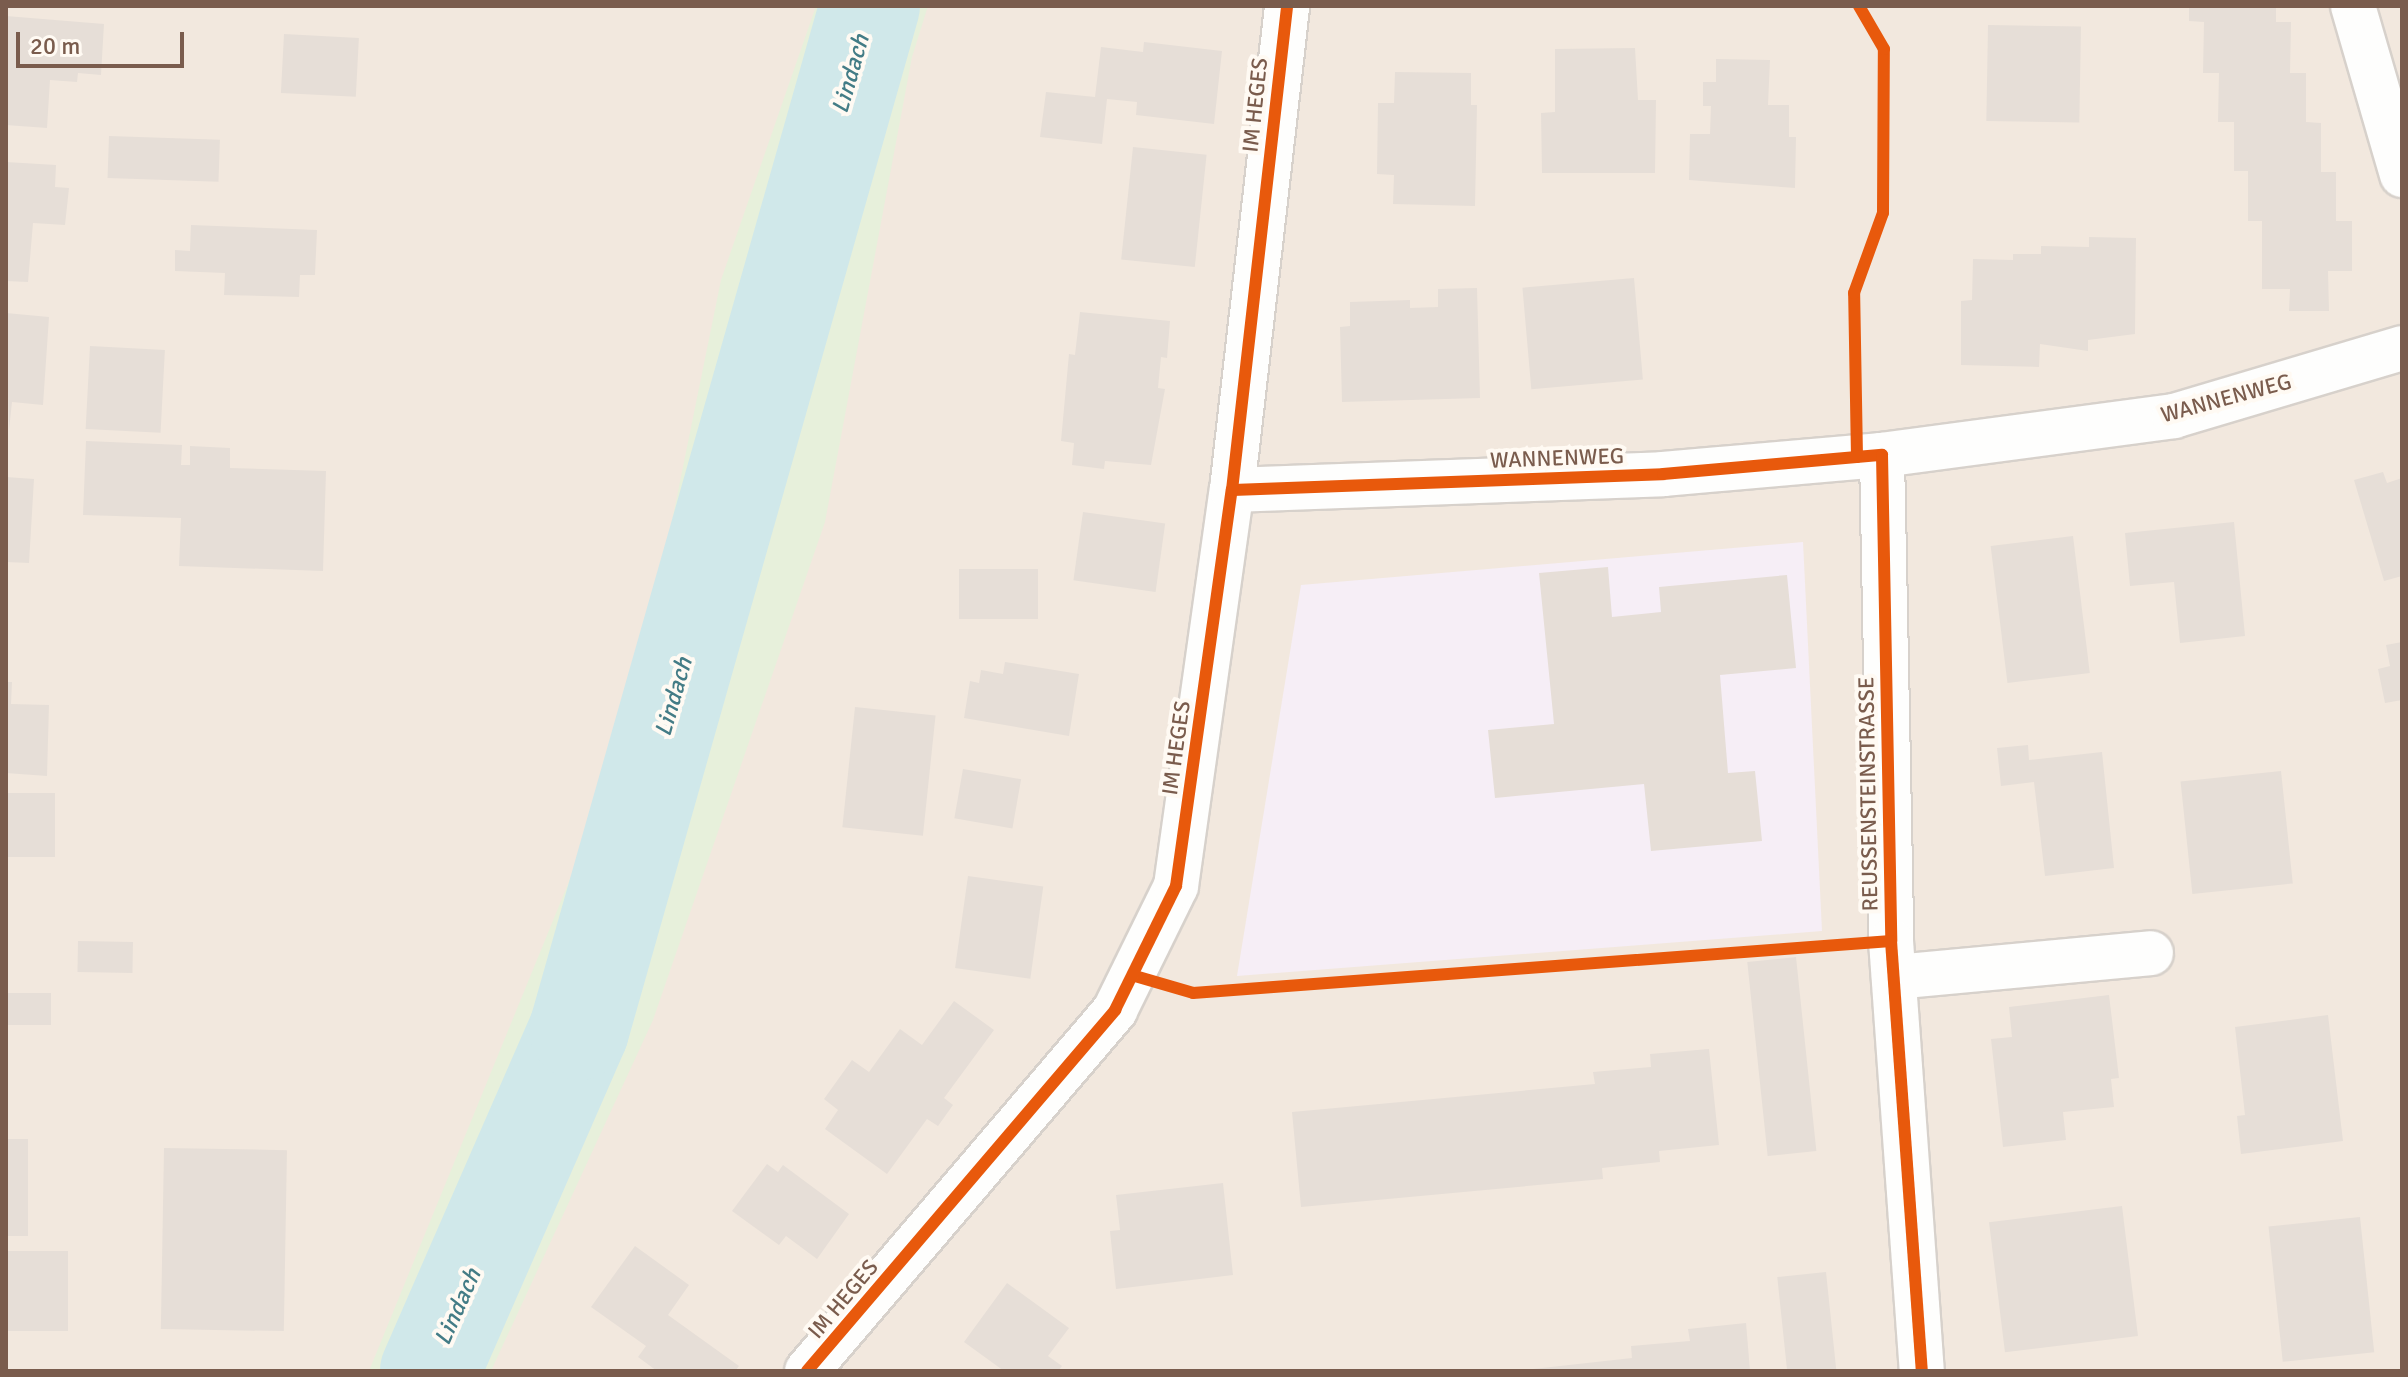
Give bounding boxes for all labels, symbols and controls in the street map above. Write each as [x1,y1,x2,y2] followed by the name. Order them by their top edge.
[20,16,188,66] scale bar
[30,31,80,61] text: 20 m
[826,31,876,117] water label: Lindach
[1237,56,1273,154] street label: IM HEGES
[2158,368,2294,428] street label: WANNENWEG
[1490,442,1624,474] street label: WANNENWEG
[649,654,699,740] water label: Lindach
[1853,677,1883,911] street label: REUSSENSTEINSTRASSE
[1156,699,1196,797] street label: IM HEGES
[802,1254,884,1344] street label: IM HEGES
[428,1264,488,1350] water label: Lindach

